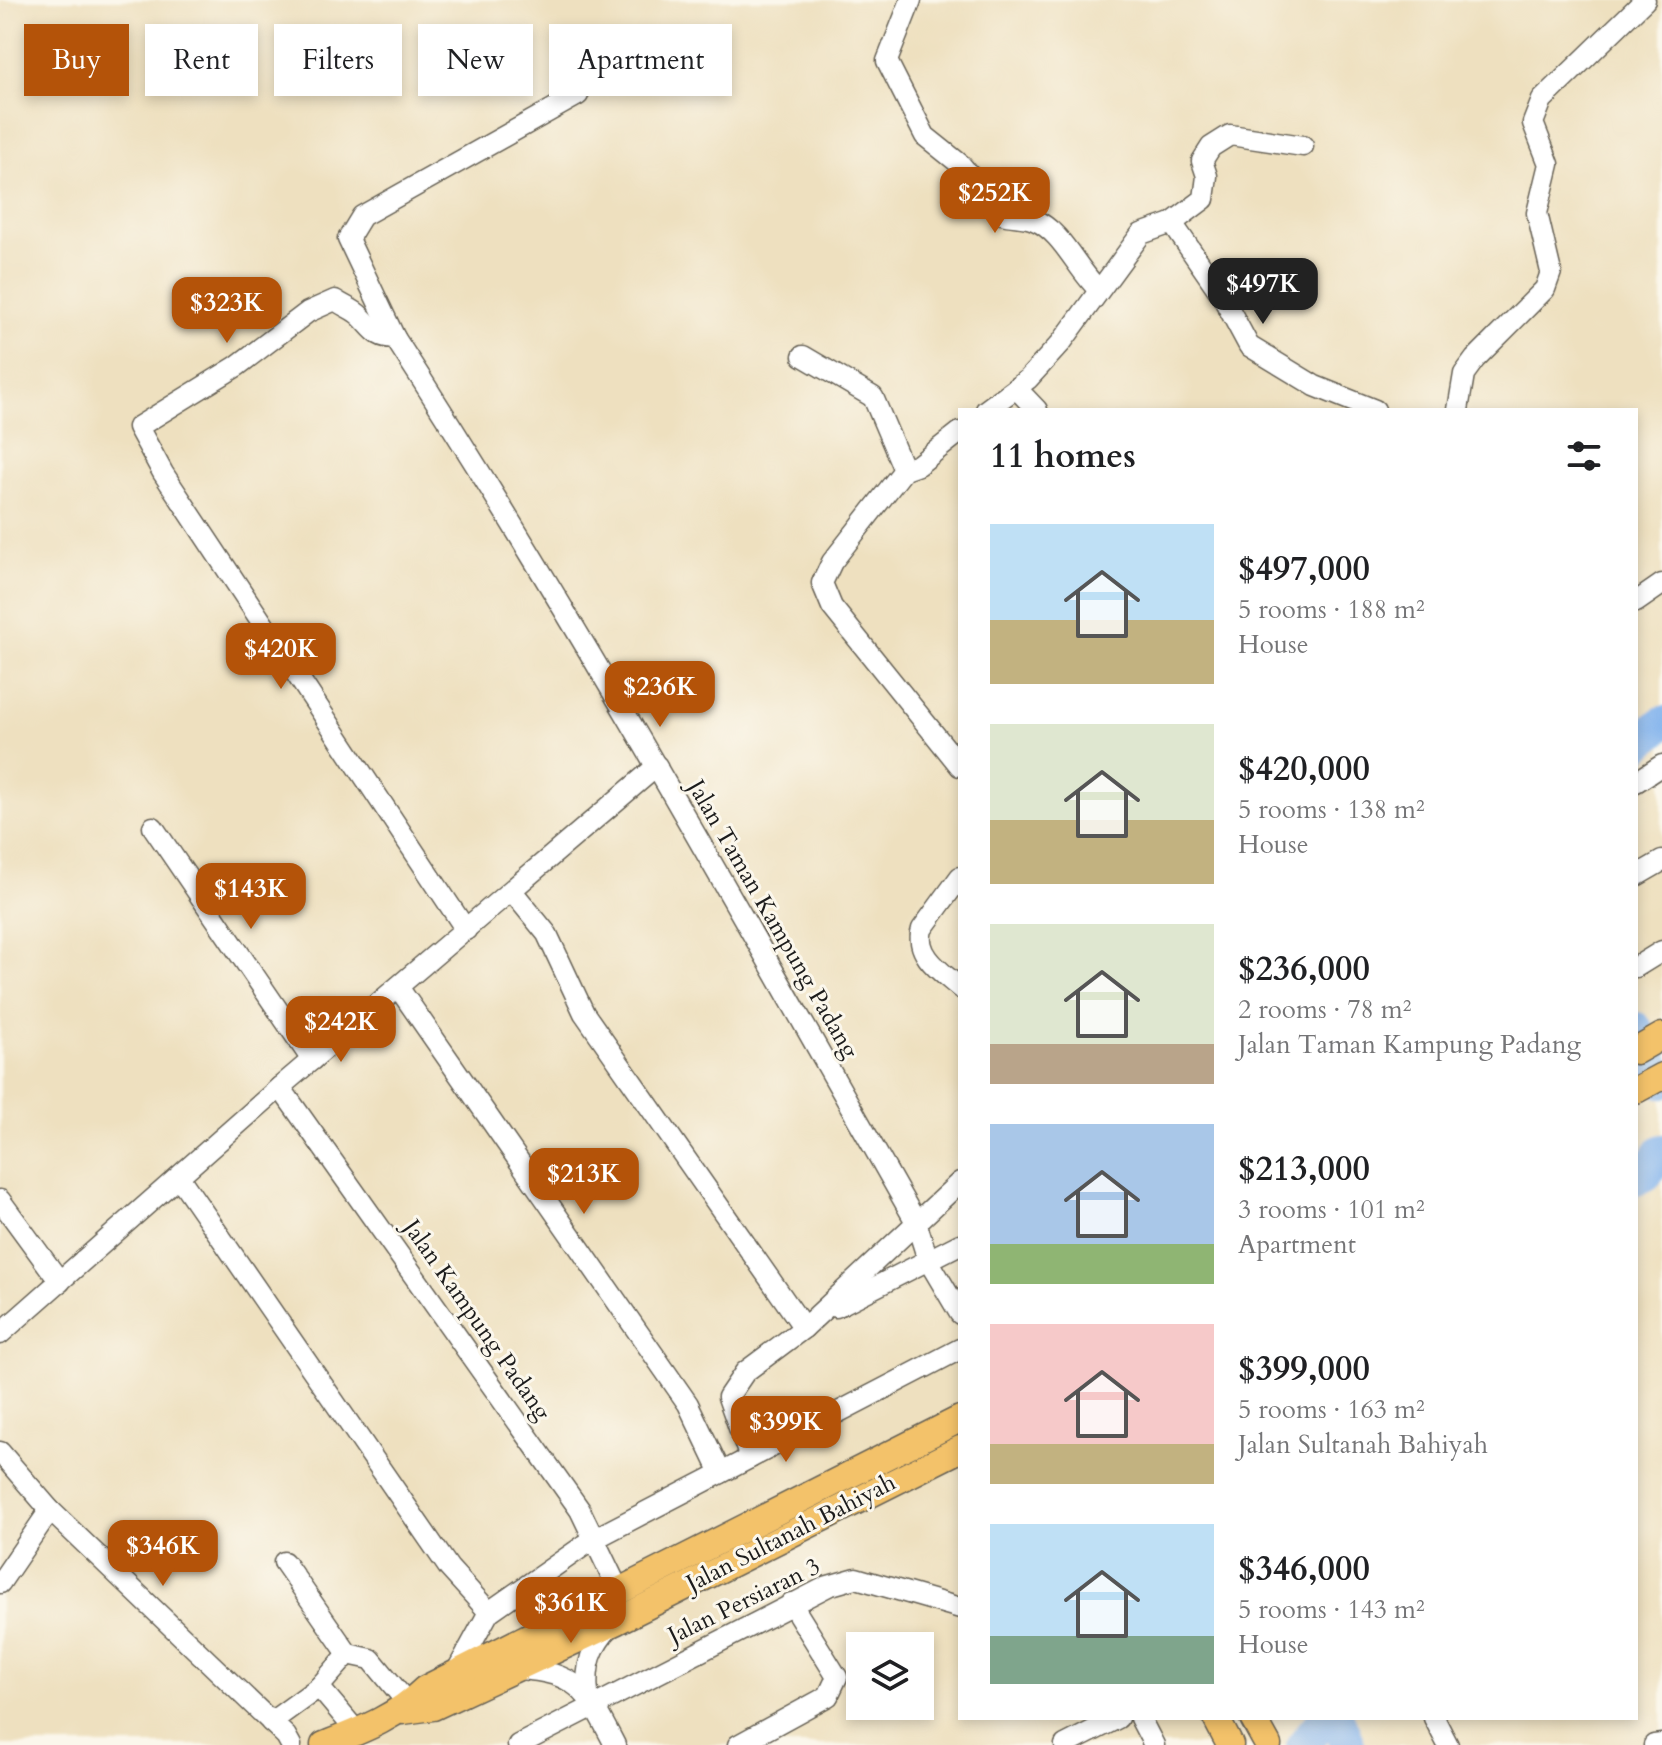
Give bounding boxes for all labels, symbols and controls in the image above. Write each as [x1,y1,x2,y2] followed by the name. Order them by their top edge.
[24,24,129,96] chip: Buy
[145,24,258,96] chip: Rent
[274,24,402,96] chip: Filters
[418,24,533,96] chip: New
[549,24,732,96] chip: Apartment
[939,167,1051,235] pin: $252K
[958,175,1032,210] text: $252K
[1207,258,1319,326] pin: $497K
[1226,266,1300,301] text: $497K
[171,277,283,345] pin: $323K
[190,285,264,320] text: $323K
[990,433,1136,479] text: 11 homes
[1562,434,1606,478] icon: filters
[1238,546,1370,592] text: $497,000
[1054,556,1150,652] icon: home
[1238,592,1425,627] text: 5 rooms · 188 m²
[225,623,337,691] pin: $420K
[1238,627,1309,662] text: House
[244,631,318,666] text: $420K
[604,661,716,729] pin: $236K
[623,669,697,704] text: $236K
[1238,746,1370,792] text: $420,000
[1054,756,1150,852] icon: home
[678,771,867,1065] street label: Jalan Taman Kampung Padang
[1238,792,1425,827] text: 5 rooms · 138 m²
[1238,827,1309,862] text: House
[195,863,307,931] pin: $143K
[214,871,288,906] text: $143K
[1238,946,1370,992] text: $236,000
[1054,956,1150,1052] icon: home
[1238,992,1411,1027] text: 2 rooms · 78 m²
[285,996,397,1064] pin: $242K
[304,1004,378,1039] text: $242K
[1238,1027,1581,1062] text: Jalan Taman Kampung Padang
[1238,1146,1370,1192] text: $213,000
[528,1148,640,1216] pin: $213K
[547,1156,621,1191] text: $213K
[1054,1156,1150,1252] icon: home
[1238,1192,1425,1227] text: 3 rooms · 101 m²
[394,1211,559,1427] street label: Jalan Kampung Padang
[1238,1227,1356,1262] text: Apartment
[1238,1346,1370,1392] text: $399,000
[1054,1356,1150,1452] icon: home
[1238,1392,1425,1427] text: 5 rooms · 163 m²
[730,1396,842,1464] pin: $399K
[749,1404,823,1439] text: $399K
[1238,1427,1488,1462] text: Jalan Sultanah Bahiyah
[678,1466,901,1601] street label: Jalan Sultanah Bahiyah
[107,1520,219,1588] pin: $346K
[126,1528,200,1563] text: $346K
[1238,1546,1370,1592] text: $346,000
[660,1550,826,1653] street label: Jalan Persiaran 3
[1054,1556,1150,1652] icon: home
[515,1577,627,1645] pin: $361K
[534,1585,608,1620] text: $361K
[1238,1592,1425,1627] text: 5 rooms · 143 m²
[1238,1627,1309,1662] text: House
[846,1632,934,1720] map controls
[846,1632,934,1720] button: layers

